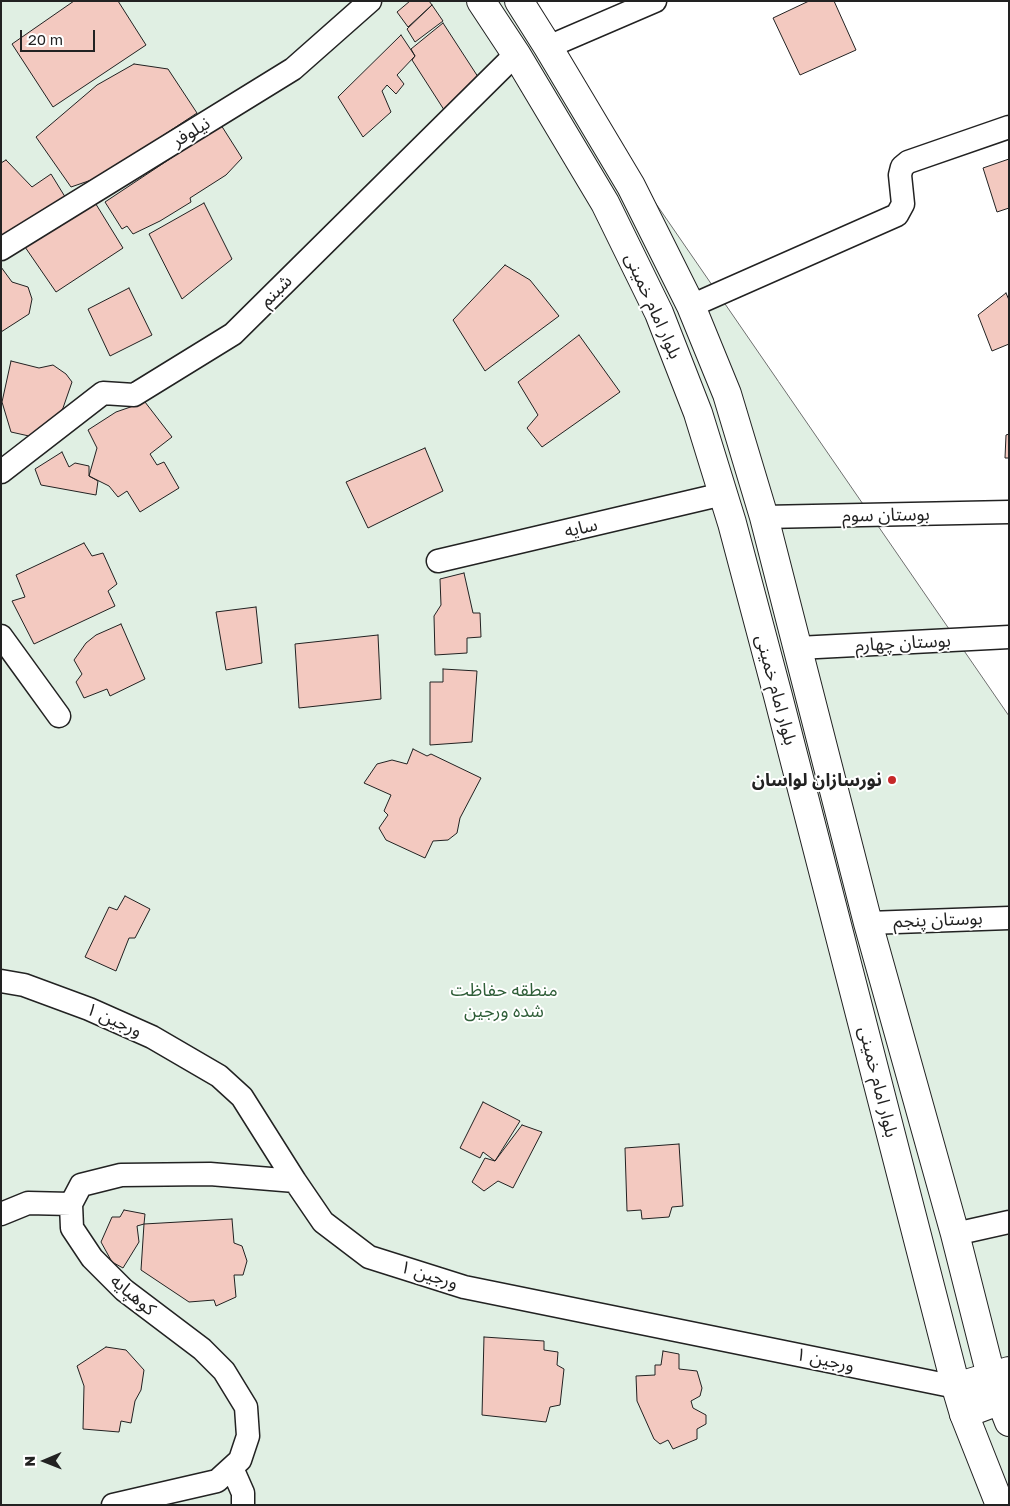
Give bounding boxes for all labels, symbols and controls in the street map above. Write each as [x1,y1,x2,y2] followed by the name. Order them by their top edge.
[22,20,98,52] scale bar
[28,30,63,48] text: 20 m
[168,112,214,152] street label: نیلوفر
[620,250,686,362] street label: بلوار امام خمینی
[255,270,297,312] street label: شبنم
[842,503,930,527] street label: بوستان سوم
[562,514,600,542] street label: سایه
[855,630,951,656] street label: بوستان چهارم
[751,632,801,748] street label: بلوار امام خمینی
[752,769,882,791] place label: نورسازان لواسان
[886,774,898,786] marker: نورسازان لواسان
[893,908,983,932] street label: بوستان پنجم
[450,979,558,1022] park label: منطقه حفاظت شده ورجین
[83,998,145,1042] street label: ورجین ۱
[854,1024,902,1140] street label: بلوار امام خمینی
[398,1256,460,1294] street label: ورجین ۱
[106,1270,160,1320] street label: کوهپایه
[794,1343,856,1377] street label: ورجین ۱
[20,1436,70,1486] north arrow
[21,1456,38,1467] text: N

